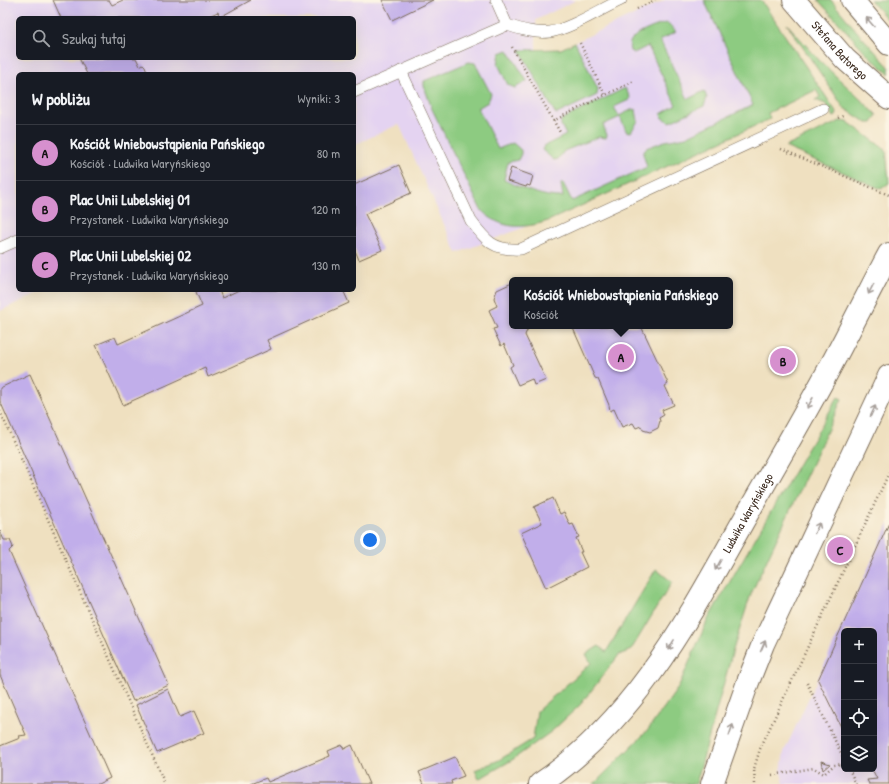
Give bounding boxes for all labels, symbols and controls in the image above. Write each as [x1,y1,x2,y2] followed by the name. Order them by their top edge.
[16,16,356,60] search box
[808,17,872,84] street label: Stefana Batorego
[866,18,875,28] one-way arrow
[30,27,52,49] icon: search
[62,28,126,49] text: Szukaj tutaj
[32,87,90,110] text: W pobliżu
[298,89,340,107] text: Wyniki: 3
[70,133,265,154] text: Kościół Wniebowstąpienia Pańskiego
[42,144,48,162] text: A
[317,144,340,162] text: 80 m
[70,154,210,172] text: Kościół · Ludwika Waryńskiego
[70,189,190,210] text: Plac Unii Lubelskiej 01
[42,200,48,218] text: B
[312,200,340,218] text: 120 m
[70,210,228,228] text: Przystanek · Ludwika Waryńskiego
[70,245,191,266] text: Plac Unii Lubelskiej 02
[41,256,49,274] text: C
[312,256,340,274] text: 130 m
[70,266,228,284] text: Przystanek · Ludwika Waryńskiego
[509,277,733,329] popup
[867,282,874,294] one-way arrow
[524,284,718,305] text: Kościół Wniebowstąpienia Pańskiego
[524,305,559,323] text: Kościół
[608,342,634,372] pin: A
[770,346,796,376] pin: B
[805,397,813,409] one-way arrow
[870,405,877,417] one-way arrow
[718,470,777,556] street label: Ludwika Waryńskiego
[814,523,821,535] one-way arrow
[360,530,380,550] your location
[827,535,853,565] pin: C
[714,559,722,571] one-way arrow
[841,628,877,772] map controls
[841,628,877,664] button: +
[667,639,675,651] one-way arrow
[760,641,767,653] one-way arrow
[841,664,877,700] button: −
[841,700,877,736] button: locate
[728,724,735,737] one-way arrow
[841,736,877,772] button: layers

